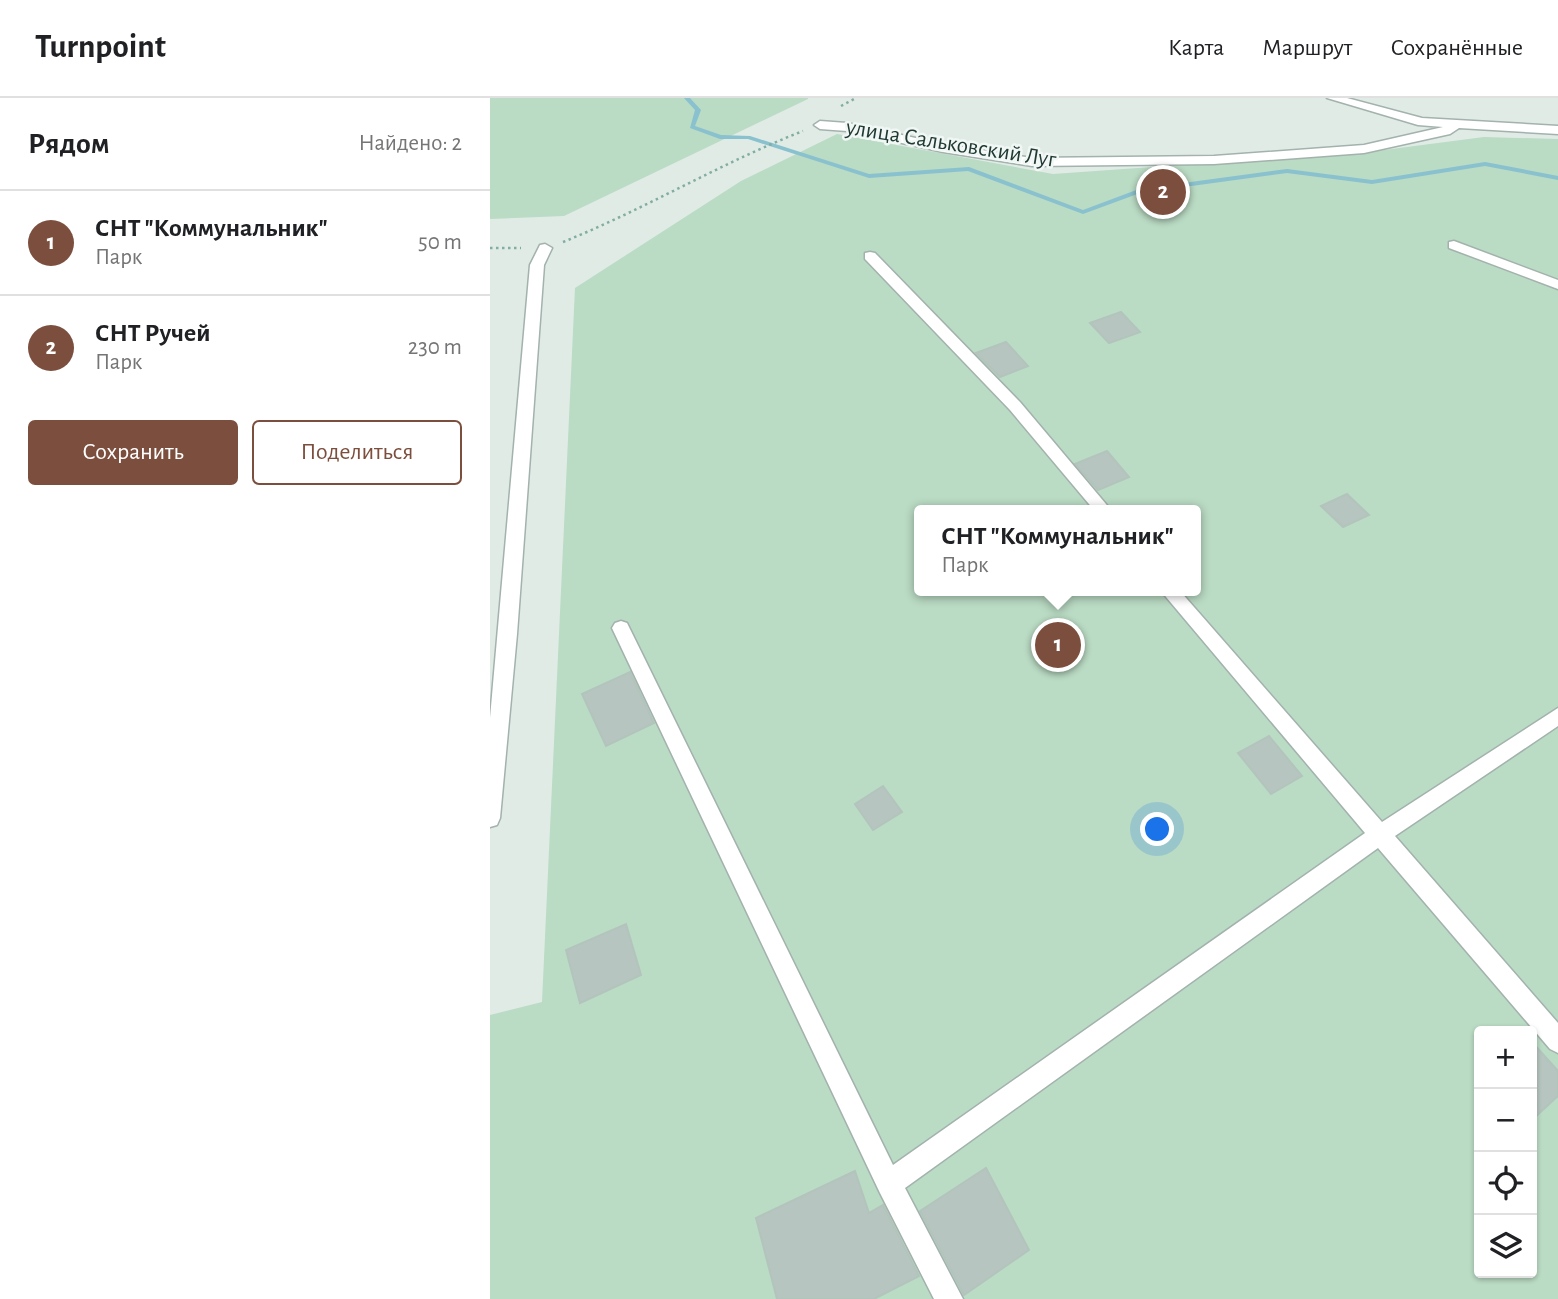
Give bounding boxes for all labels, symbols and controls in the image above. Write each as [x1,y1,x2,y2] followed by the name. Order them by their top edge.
[35,31,166,64] text: Turnpoint
[1168,36,1224,60] text: Карта
[1262,36,1352,60] text: Маршрут
[1390,36,1523,60] text: Сохранённые
[843,116,1059,172] street label: улица Сальковский Луг
[28,129,110,159] text: Рядом
[359,132,462,155] text: Найдено: 2
[1140,166,1186,218] pin: 2
[95,215,328,241] text: СНТ "Коммунальник"
[47,231,55,254] text: 1
[418,231,462,254] text: 50 m
[95,246,142,269] text: Парк
[95,320,210,346] text: СНТ Ручей
[46,336,56,359] text: 2
[408,336,462,359] text: 230 m
[95,351,142,374] text: Парк
[28,420,238,485] button: Сохранить
[252,420,462,485] button: Поделиться
[914,505,1201,596] popup
[941,523,1174,549] text: СНТ "Коммунальник"
[941,554,988,577] text: Парк
[1035,619,1081,671] pin: 1
[1140,812,1174,846] your location
[1474,1026,1537,1278] map controls
[1474,1026,1537,1089] button: +
[1474,1089,1537,1152] button: −
[1474,1152,1537,1215] button: locate
[1474,1215,1537,1278] button: layers

